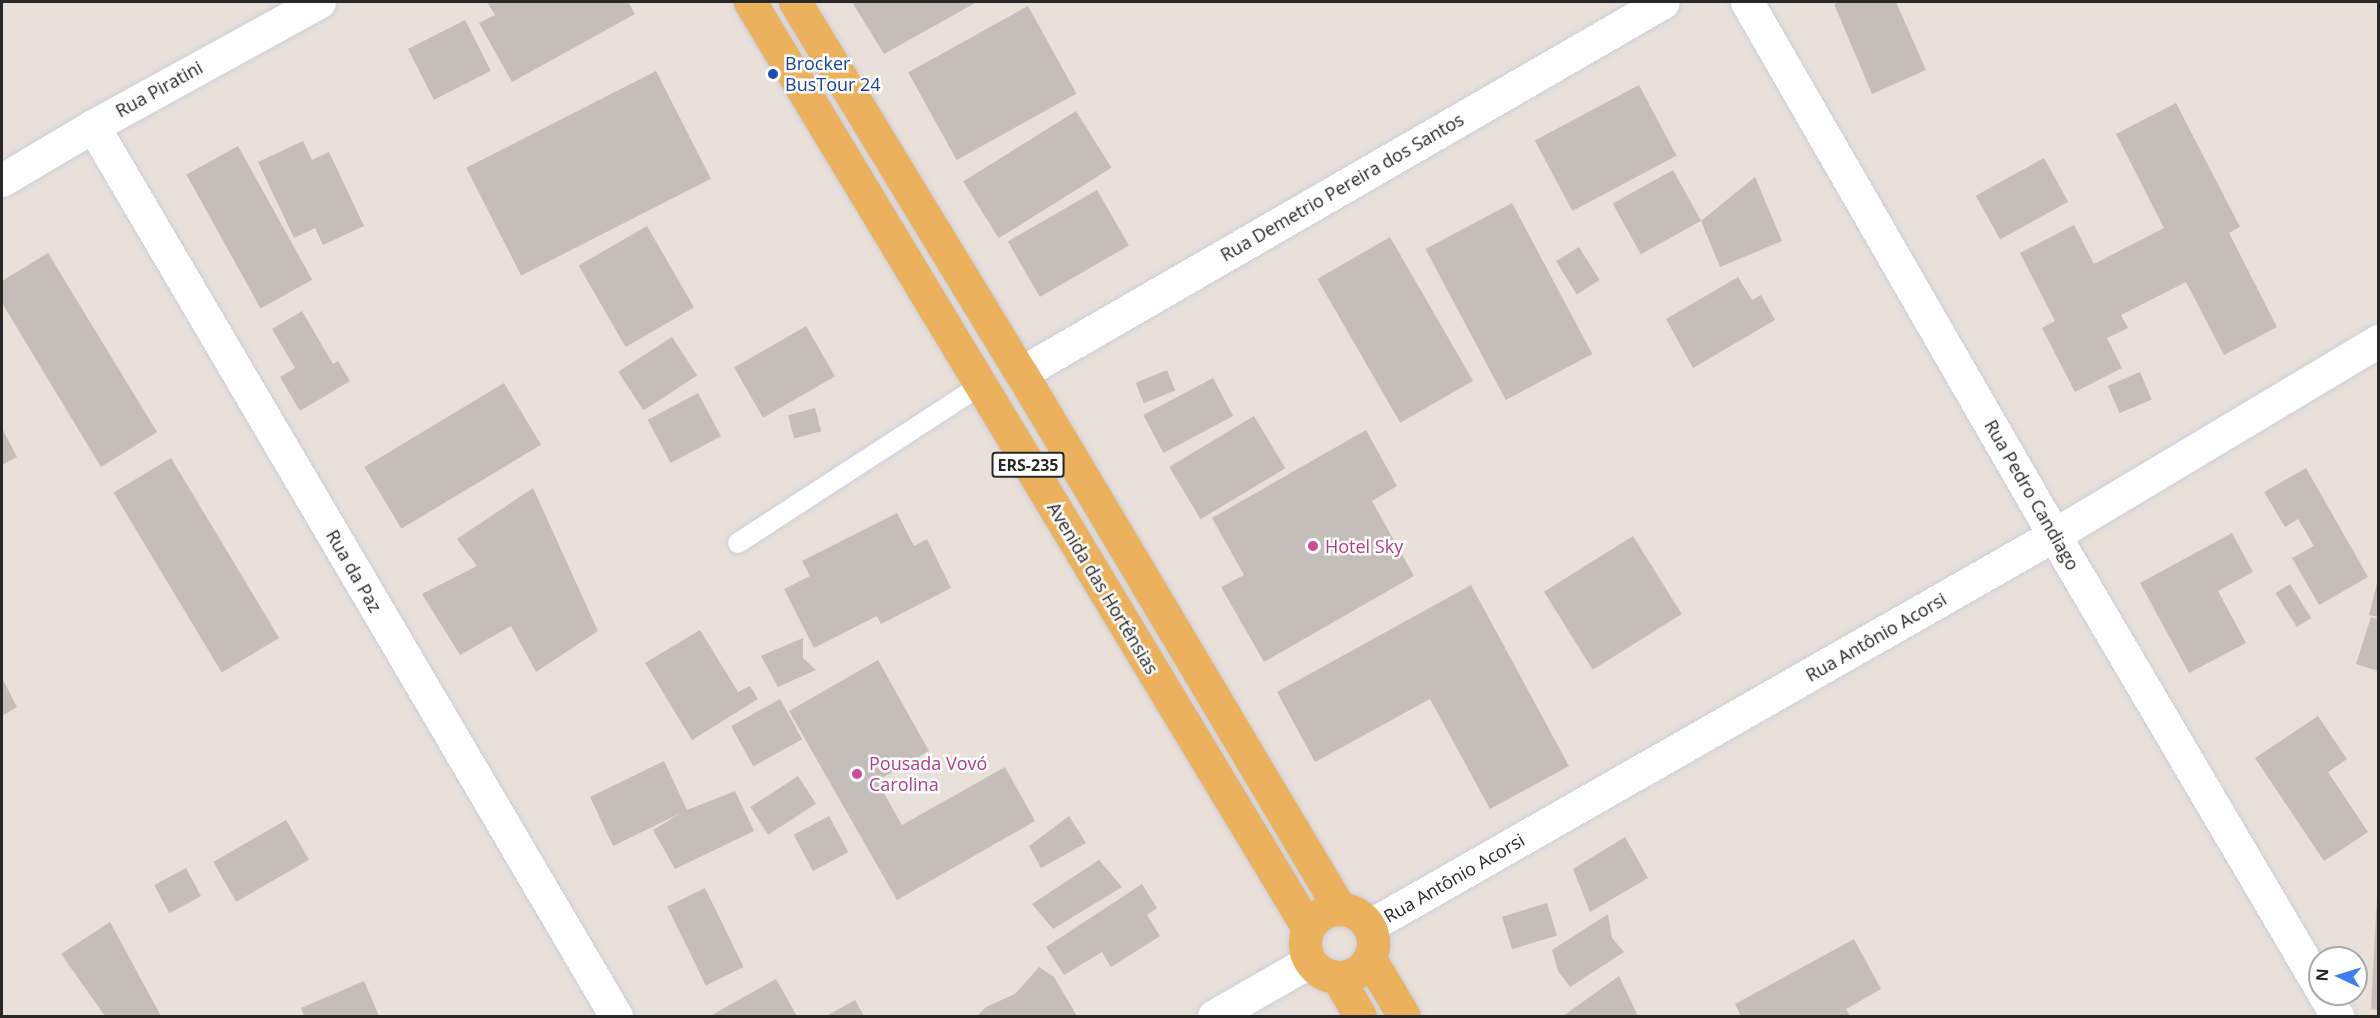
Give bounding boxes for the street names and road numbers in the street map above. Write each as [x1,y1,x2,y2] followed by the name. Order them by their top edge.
[112,56,206,122] street label: Rua Piratini
[1216,108,1468,266] street label: Rua Demetrio Pereira dos Santos
[1980,416,2084,574] street label: Rua Pedro Candiago
[990,452,1066,478] road number: ERS-235
[1043,498,1163,678] street label: Avenida das Hortênsias
[322,526,386,616] street label: Rua da Paz
[1802,588,1950,686] street label: Rua Antônio Acorsi
[1380,829,1528,927] street label: Rua Antônio Acorsi

